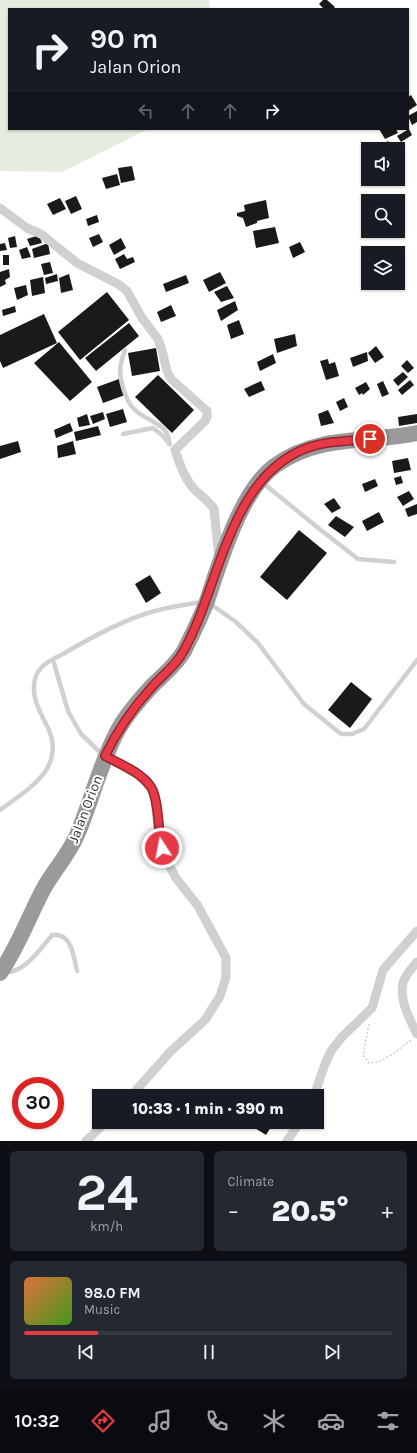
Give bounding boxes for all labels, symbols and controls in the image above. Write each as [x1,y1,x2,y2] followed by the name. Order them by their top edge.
[90,22,158,55] text: 90 m
[24,24,76,76] icon: right
[90,56,181,78] text: Jalan Orion
[135,100,157,122] icon: left
[177,100,199,122] icon: ahead
[219,100,241,122] icon: ahead
[261,100,283,122] icon: right
[361,142,405,290] map controls
[361,142,405,186] button: sound
[361,194,405,238] button: search
[361,246,405,290] button: layers
[353,422,387,456] pin
[359,428,381,450] icon: arrive
[65,773,106,845] street label: Jalan Orion
[141,827,183,869] position arrow
[12,1077,64,1129] speed limit sign: 30
[132,1100,284,1118] text: 10:33 · 1 min · 390 m
[76,1162,138,1223] text: 24
[228,1174,274,1189] text: Climate
[271,1193,349,1229] text: 20.5°
[228,1198,239,1224] text: −
[381,1198,393,1224] text: +
[90,1219,123,1234] text: km/h
[84,1284,141,1302] text: 98.0 FM
[84,1302,120,1317] text: Music
[75,1341,97,1363] icon: previous
[198,1341,220,1363] icon: pause
[321,1341,343,1363] icon: next
[89,1407,117,1435] icon: directions
[146,1407,174,1435] icon: music
[203,1407,231,1435] icon: phone
[260,1407,288,1435] icon: climate
[317,1407,345,1435] icon: car
[374,1407,402,1435] icon: filters
[15,1410,59,1432] text: 10:32

